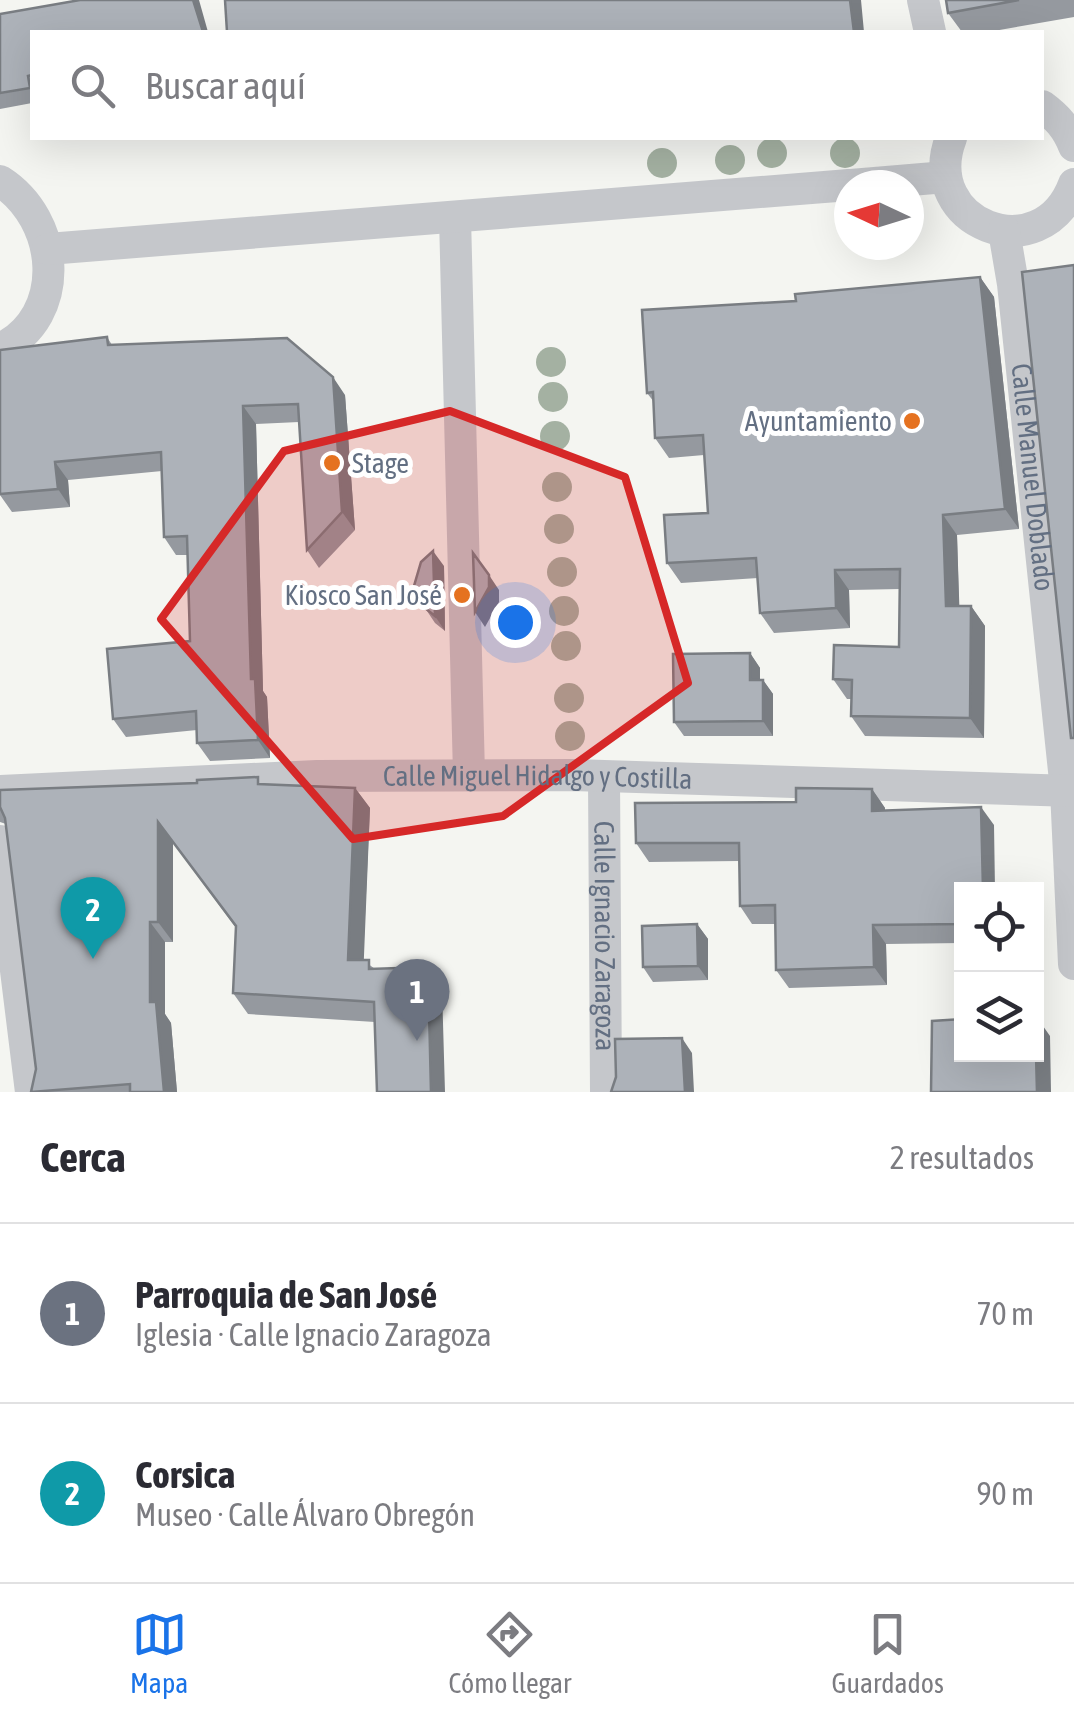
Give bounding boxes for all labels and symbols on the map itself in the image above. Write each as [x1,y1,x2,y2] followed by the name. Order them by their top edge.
[834,170,924,260] north arrow
[1005,362,1061,593] street label: Calle Manuel Doblado
[745,405,892,437] place label: Ayuntamiento
[901,410,923,432] marker: Ayuntamiento
[352,447,409,479] place label: Stage
[321,452,343,474] marker: Stage
[285,579,442,611] place label: Kiosco San José
[451,584,473,606] marker: Kiosco San José
[490,597,541,648] your location
[383,759,693,795] street label: Calle Miguel Hidalgo y Costilla
[588,821,622,1051] street label: Calle Ignacio Zaragoza
[61,876,126,959] pin: 2
[384,958,450,1041] pin: 1

